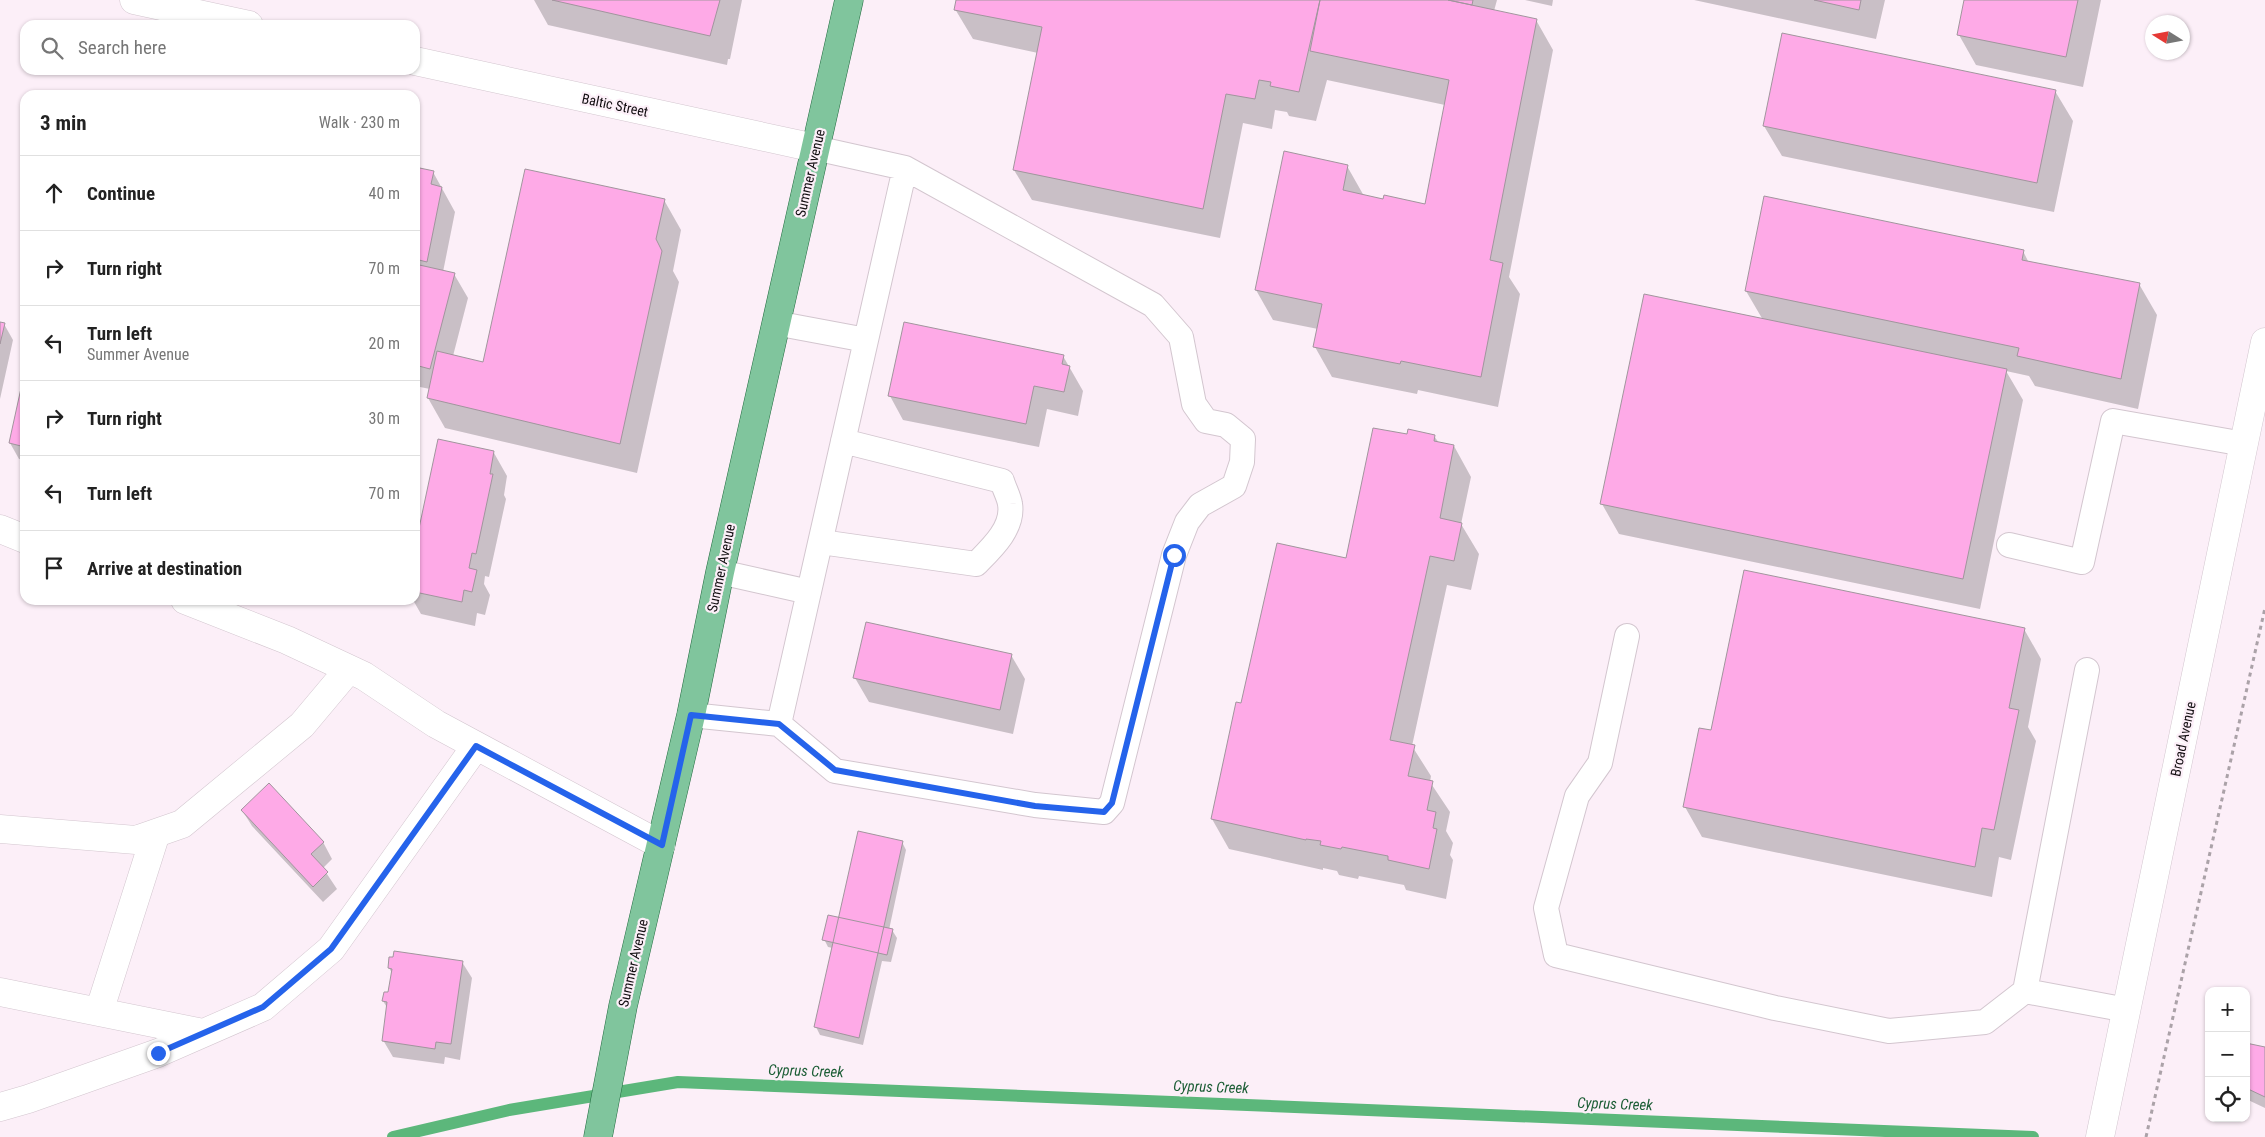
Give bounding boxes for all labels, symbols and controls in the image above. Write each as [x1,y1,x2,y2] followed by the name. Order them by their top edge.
[2145,15,2190,60] north arrow
[20,20,420,75] search box
[38,34,66,62] icon: search
[78,36,166,59] text: Search here
[580,90,650,120] street label: Baltic Street
[40,111,87,135] text: 3 min
[319,113,400,132] text: Walk · 230 m
[792,127,828,218] street label: Summer Avenue
[40,179,68,207] icon: ahead
[87,182,155,205] text: Continue
[368,184,400,203] text: 40 m
[40,254,68,282] icon: right
[87,257,162,280] text: Turn right
[368,259,400,278] text: 70 m
[87,322,152,345] text: Turn left
[40,329,68,357] icon: left
[368,334,400,353] text: 20 m
[87,345,189,364] text: Summer Avenue
[40,404,68,432] icon: right
[87,407,162,430] text: Turn right
[368,409,400,428] text: 30 m
[40,479,68,507] icon: left
[87,482,152,505] text: Turn left
[368,484,400,503] text: 70 m
[704,522,738,613] street label: Summer Avenue
[1163,544,1186,567] route start
[40,554,68,582] icon: arrive
[87,557,242,580] text: Arrive at destination
[2167,700,2199,778] street label: Broad Avenue
[615,917,651,1008] street label: Summer Avenue
[2205,987,2250,1122] map controls
[2205,987,2250,1032] button: +
[2205,1032,2250,1077] button: −
[147,1042,170,1065] route end
[768,1061,845,1081] water label: Cyprus Creek
[1173,1077,1250,1097] water label: Cyprus Creek
[2205,1077,2250,1122] button: locate
[1577,1094,1654,1114] water label: Cyprus Creek

